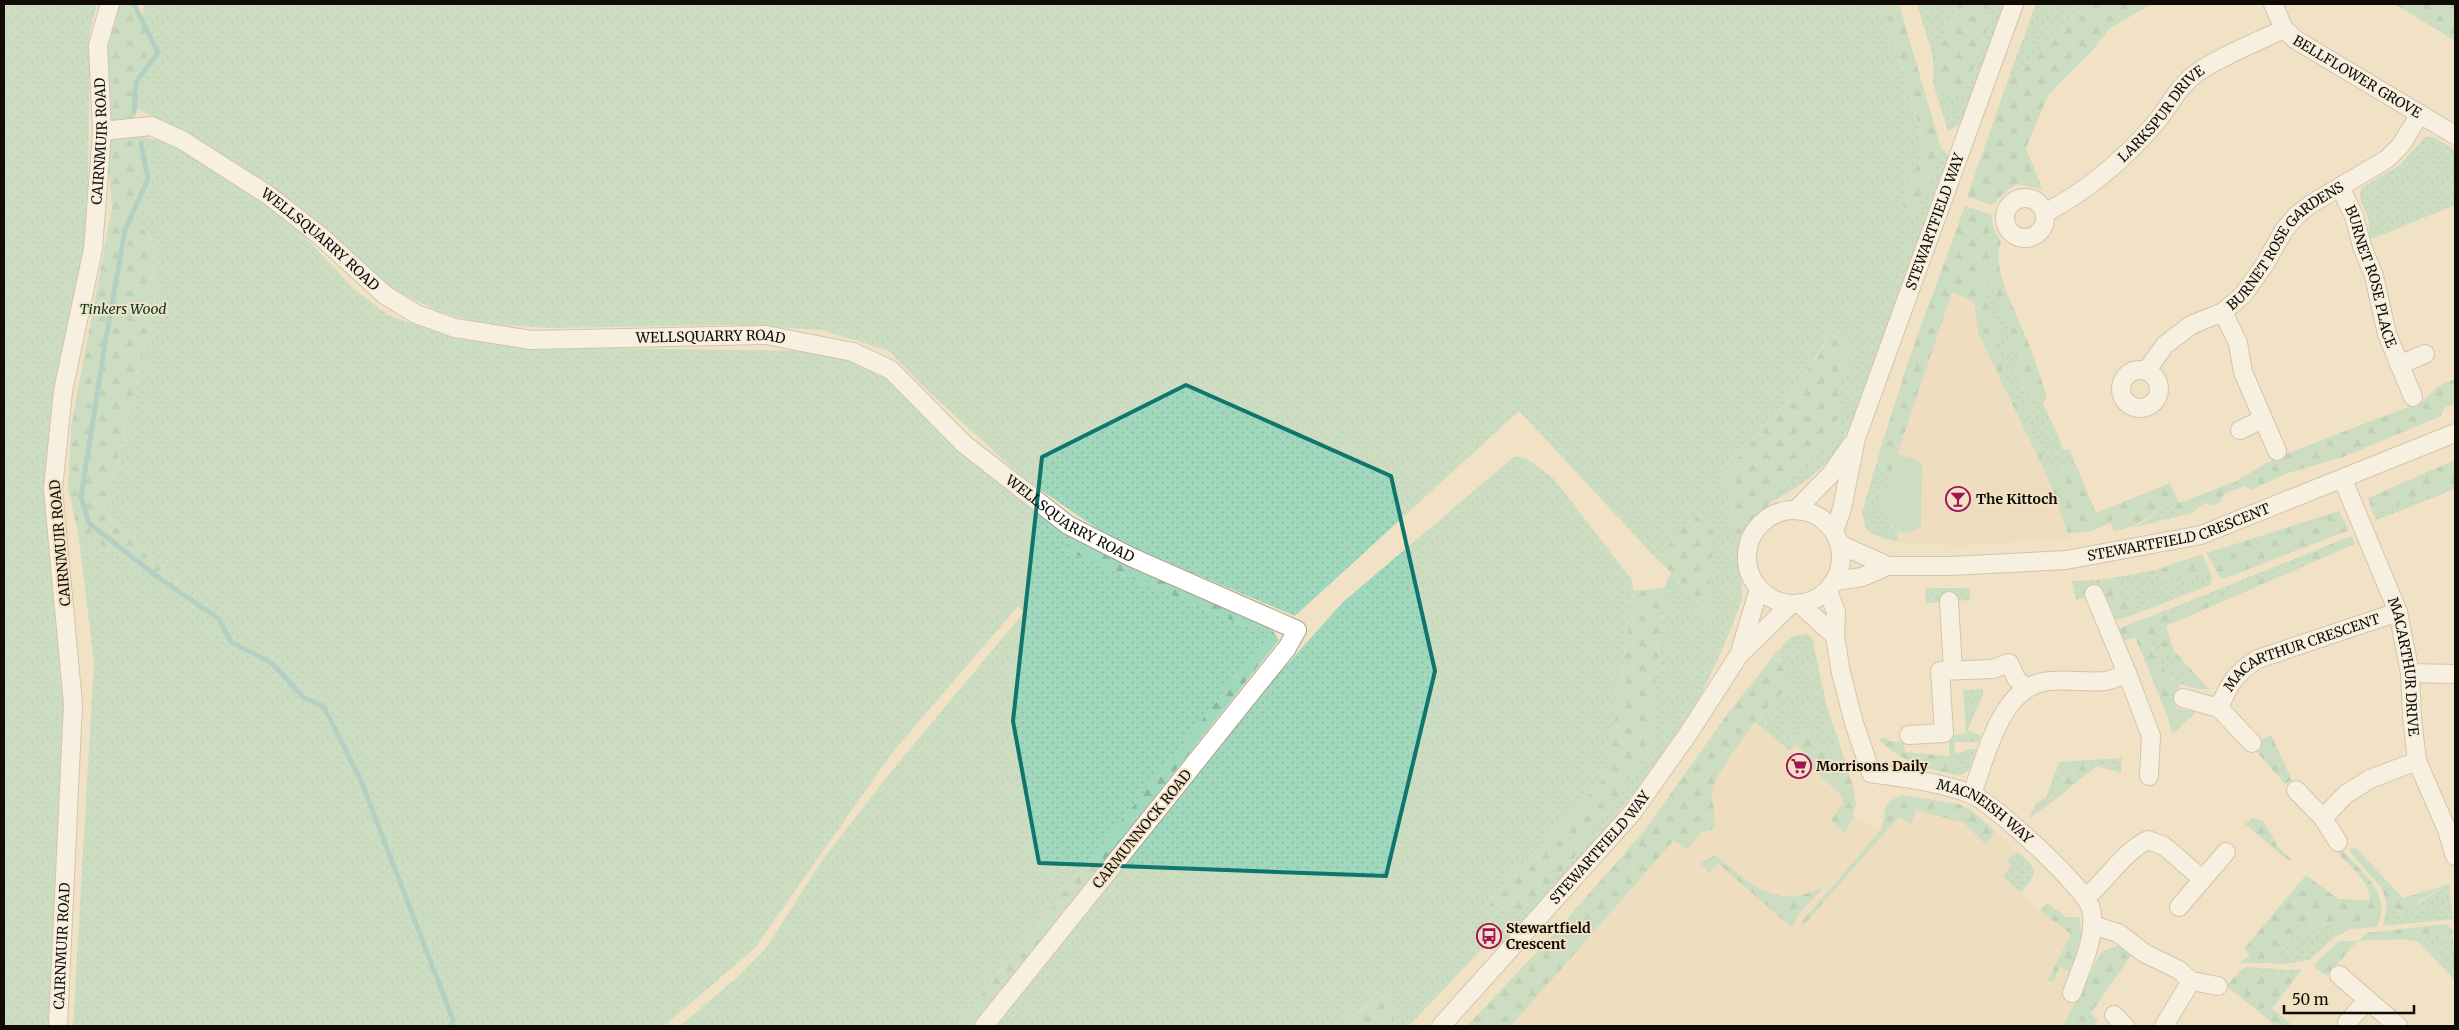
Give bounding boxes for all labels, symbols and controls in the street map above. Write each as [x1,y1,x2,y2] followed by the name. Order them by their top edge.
[2290,31,2425,122] street label: BELLFLOWER GROVE
[2114,61,2208,166] street label: LARKSPUR DRIVE
[87,77,111,205] street label: CAIRNMUIR ROAD
[1902,150,1968,293] street label: STEWARTFIELD WAY
[2223,178,2347,314] street label: BURNET ROSE GARDENS
[257,183,384,295] street label: WELLSQUARRY ROAD
[2341,202,2401,350] street label: BURNET ROSE PLACE
[79,300,167,318] park label: Tinkers Wood
[635,326,788,348] street label: WELLSQUARRY ROAD
[1001,470,1138,566] street label: WELLSQUARRY ROAD
[45,478,75,607] street label: CAIRNMUIR ROAD
[1945,486,1971,512] bar icon: The Kittoch
[1976,490,2058,508] place label: The Kittoch
[2086,499,2273,565] street label: STEWARTFIELD CRESCENT
[2384,594,2423,737] street label: MACARTHUR DRIVE
[2220,610,2382,695] street label: MACARTHUR CRESCENT
[1786,753,1812,779] supermarket icon: Morrisons Daily
[1816,757,1929,775] place label: Morrisons Daily
[1088,766,1196,892] street label: CARMUNNOCK ROAD
[1935,775,2037,848] street label: MACNEISH WAY
[1546,786,1654,908] street label: STEWARTFIELD WAY
[50,882,74,1010] street label: CAIRNMUIR ROAD
[1506,919,1591,953] place label: Stewartfield Crescent
[1476,923,1502,949] bus stop icon: Stewartfield Crescent
[2284,982,2414,1014] scale bar
[2292,990,2329,1009] text: 50 m

